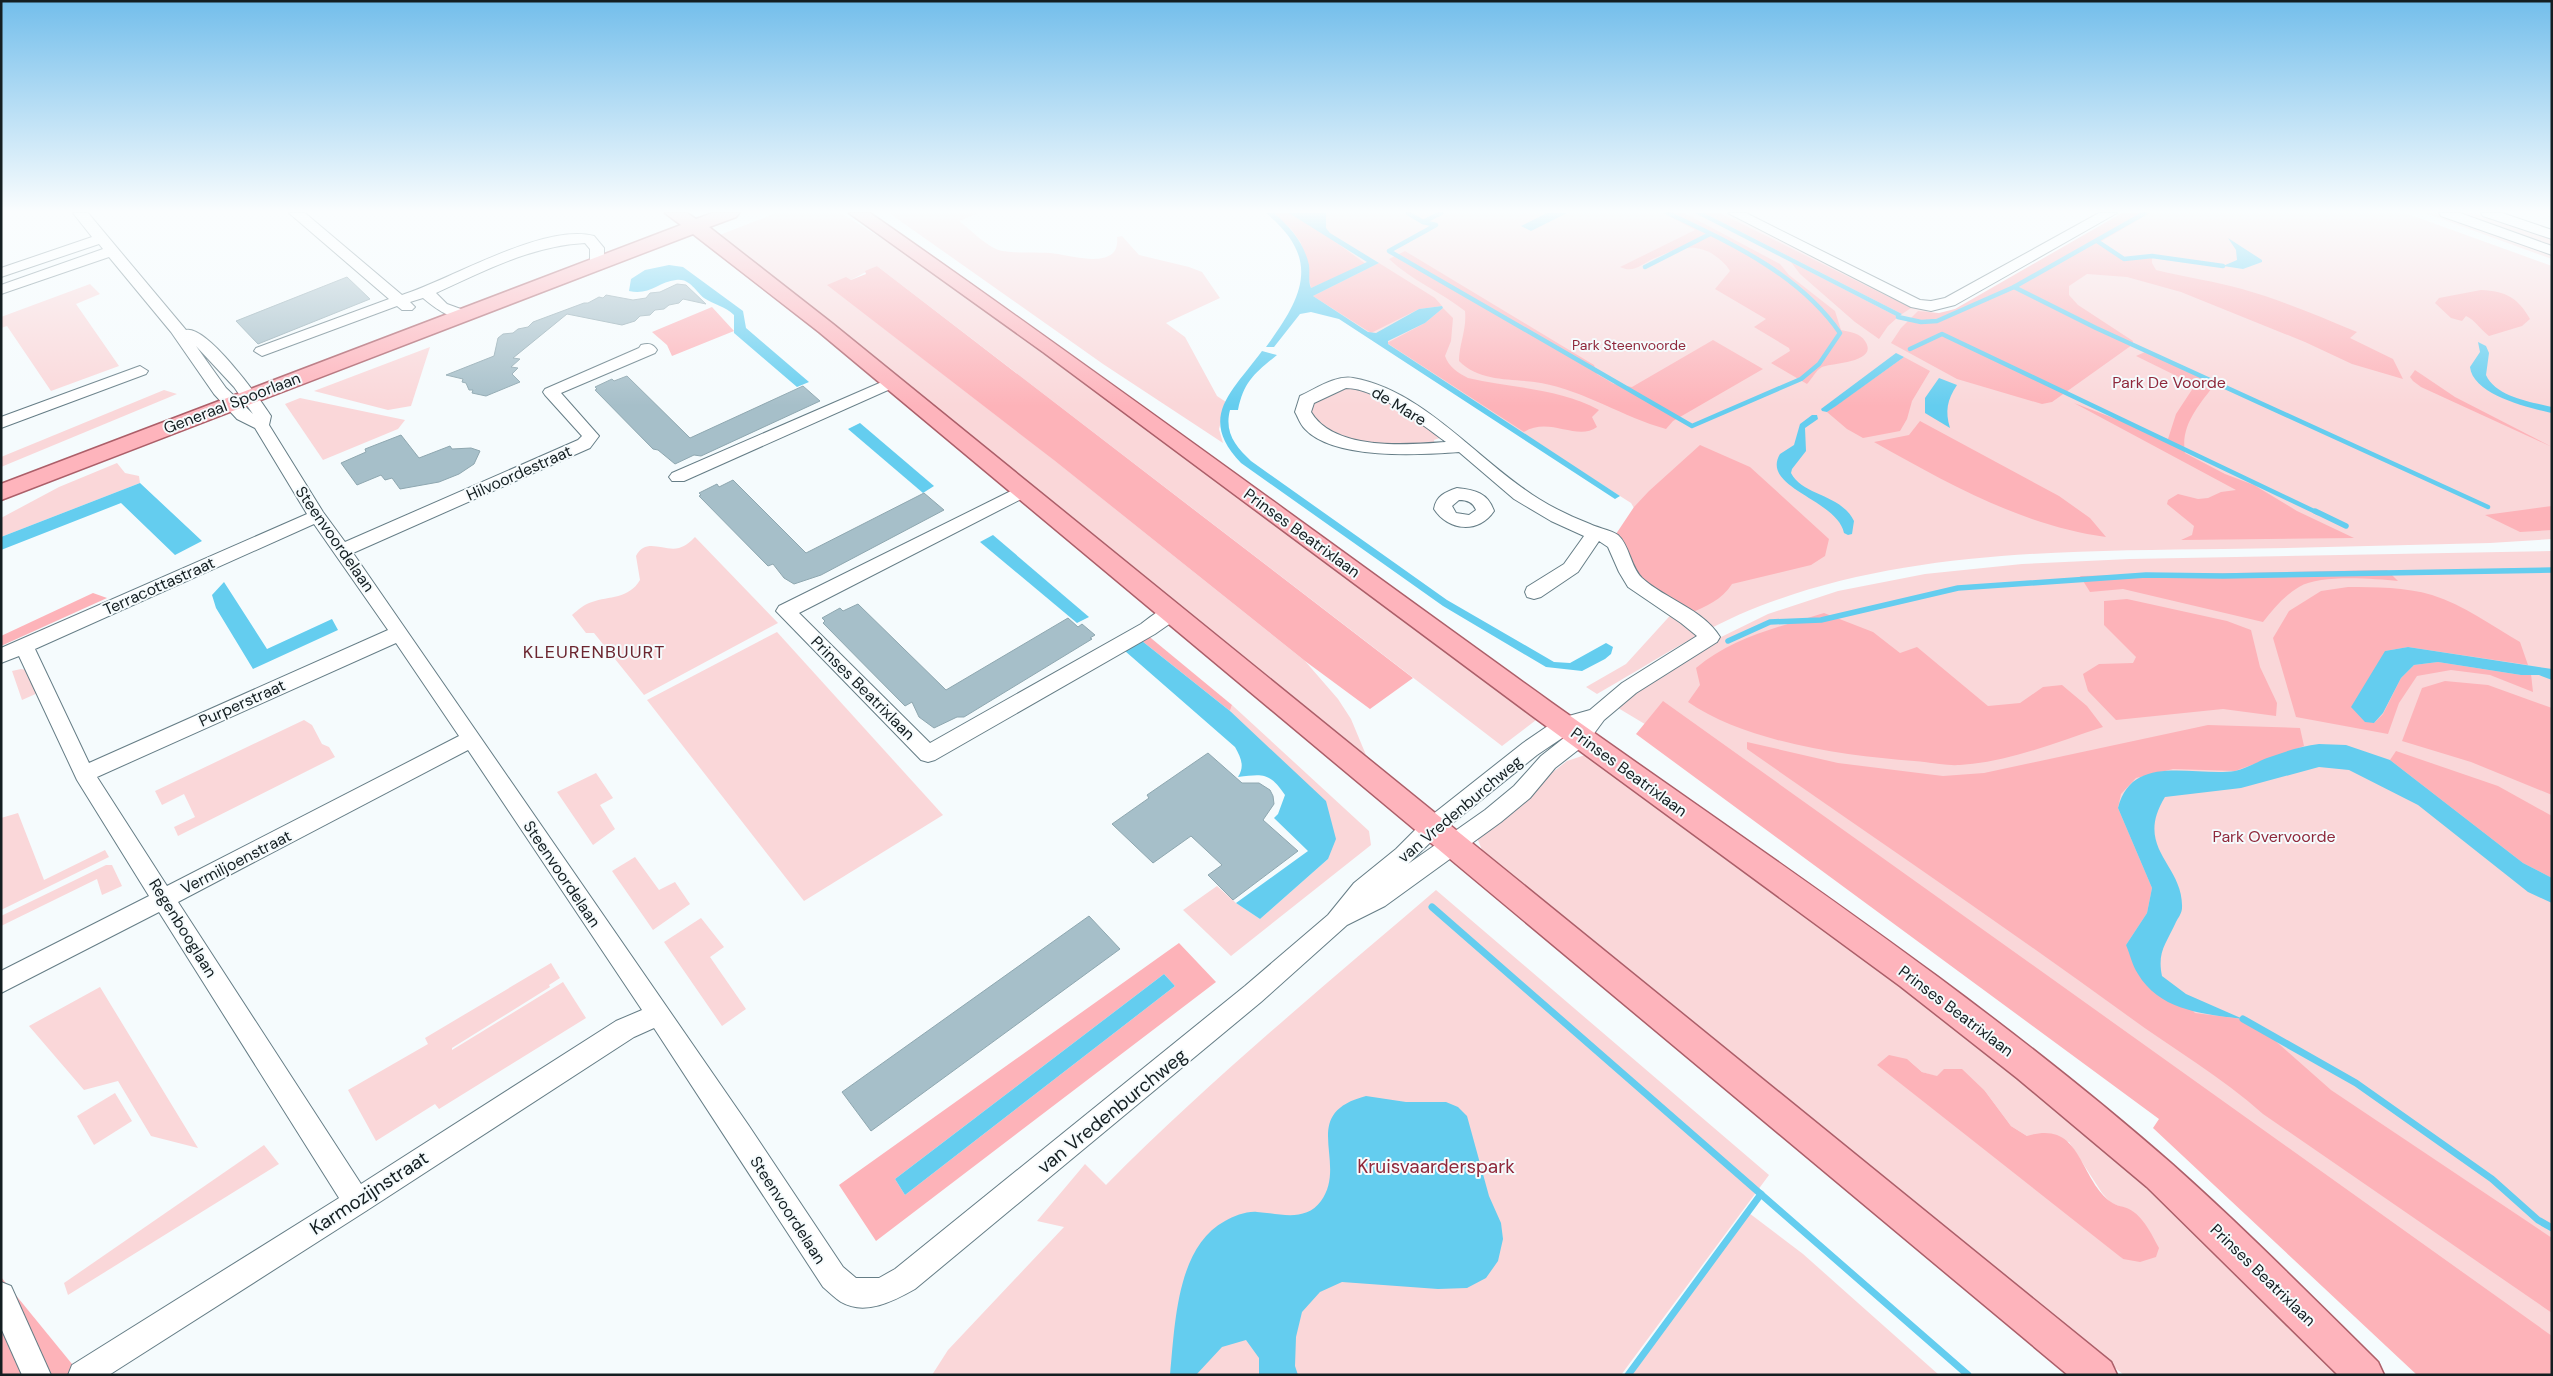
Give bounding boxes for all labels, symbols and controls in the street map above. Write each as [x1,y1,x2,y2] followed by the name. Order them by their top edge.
[1572,336,1686,354] park label: Park Steenvoorde
[161,367,303,439] street label: Generaal Spoorlaan
[2112,372,2226,393] park label: Park De Voorde
[1368,381,1430,431] street label: de Mare
[463,440,575,506] street label: Hilvoordestraat
[291,482,379,596] street label: Steenvoordelaan
[1240,484,1364,582] street label: Prinses Beatrixlaan
[100,552,218,620] street label: Terracottastraat
[806,631,920,745] street label: Prinses Beatrixlaan
[523,640,665,664] district label: KLEURENBUURT
[195,675,289,731] street label: Purperstraat
[1567,723,1691,821] street label: Prinses Beatrixlaan
[1393,751,1527,867] street label: van Vredenburchweg
[519,817,605,931] street label: Steenvoordelaan
[177,825,295,899] street label: Vermiljoenstraat
[2212,826,2336,847] park label: Park Overvoorde
[144,875,222,981] street label: Regenbooglaan
[1894,961,2018,1061] street label: Prinses Beatrixlaan
[1032,1043,1192,1179] street label: van Vredenburchweg
[305,1145,433,1241] street label: Karmozijnstraat
[745,1152,831,1268] street label: Steenvoordelaan
[1357,1154,1515,1179] park label: Kruisvaarderspark
[2206,1219,2320,1331] street label: Prinses Beatrixlaan

